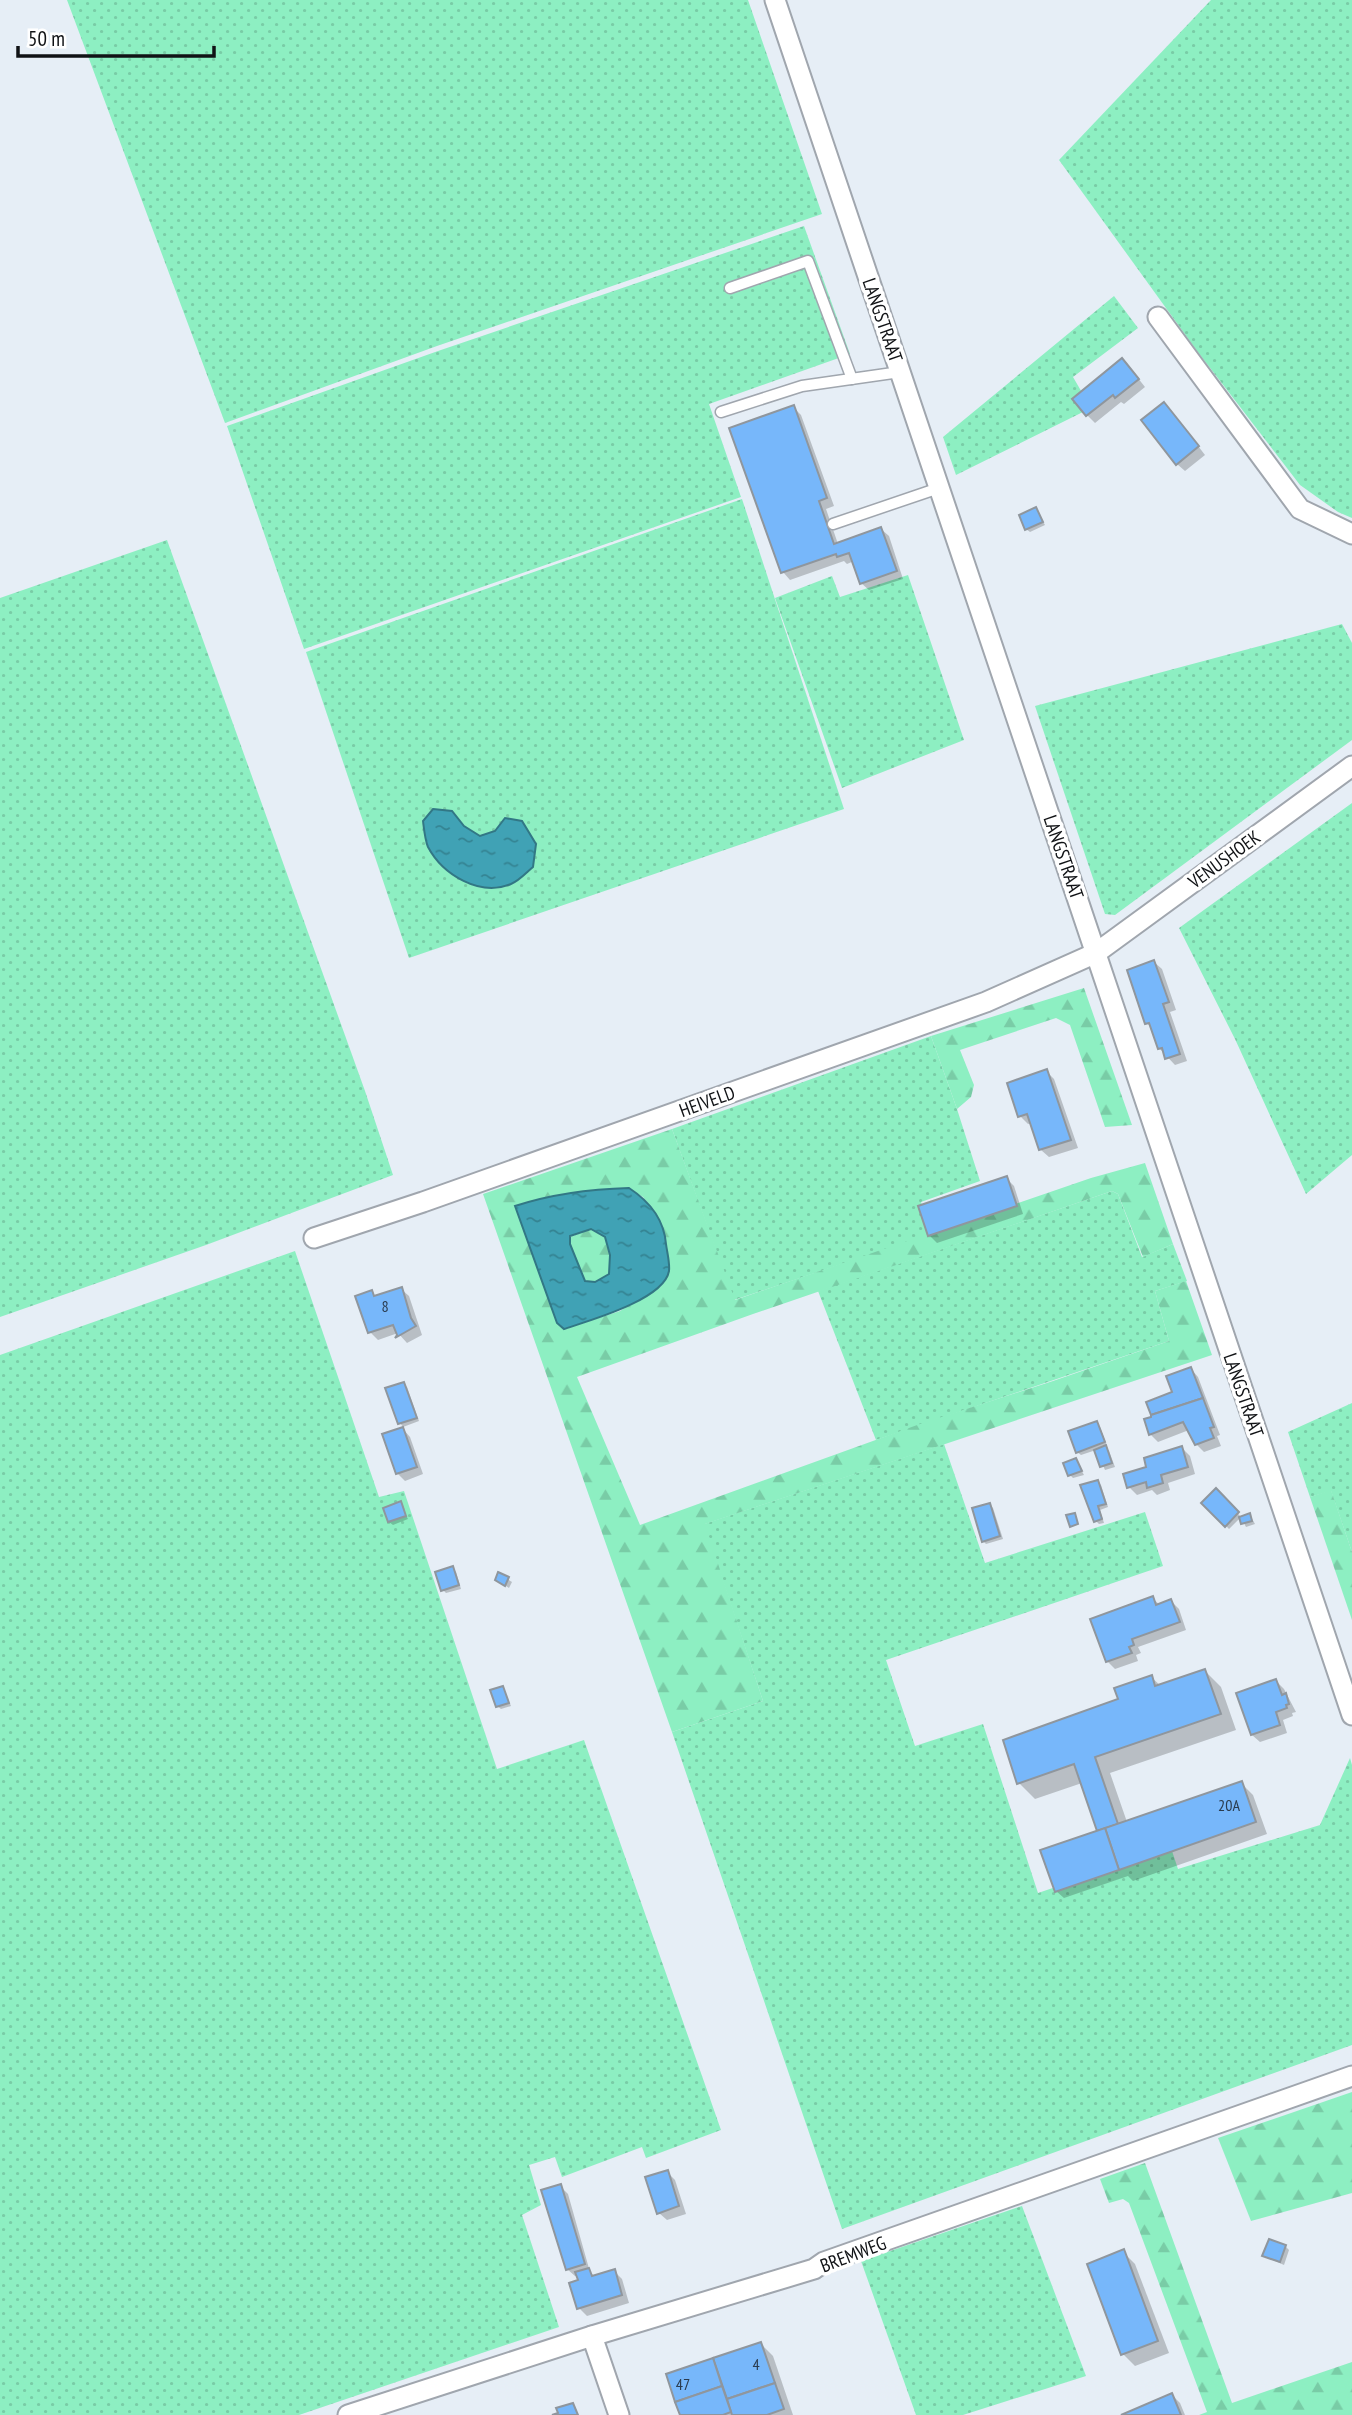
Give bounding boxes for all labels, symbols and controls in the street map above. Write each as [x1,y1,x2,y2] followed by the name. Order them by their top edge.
[18,14,214,58] scale bar
[28,25,65,52] text: 50 m
[857,275,909,366] street label: LANGSTRAAT
[1038,812,1090,903] street label: LANGSTRAAT
[1182,825,1265,894] street label: VENUSHOEK
[676,1080,738,1122] street label: HEIVELD
[381,1296,389,1316] house number: 8
[1218,1350,1270,1441] street label: LANGSTRAAT
[1218,1795,1240,1815] house number: 20A
[817,2231,889,2277] street label: BREMWEG
[752,2354,760,2374] house number: 4
[676,2374,690,2394] house number: 47

